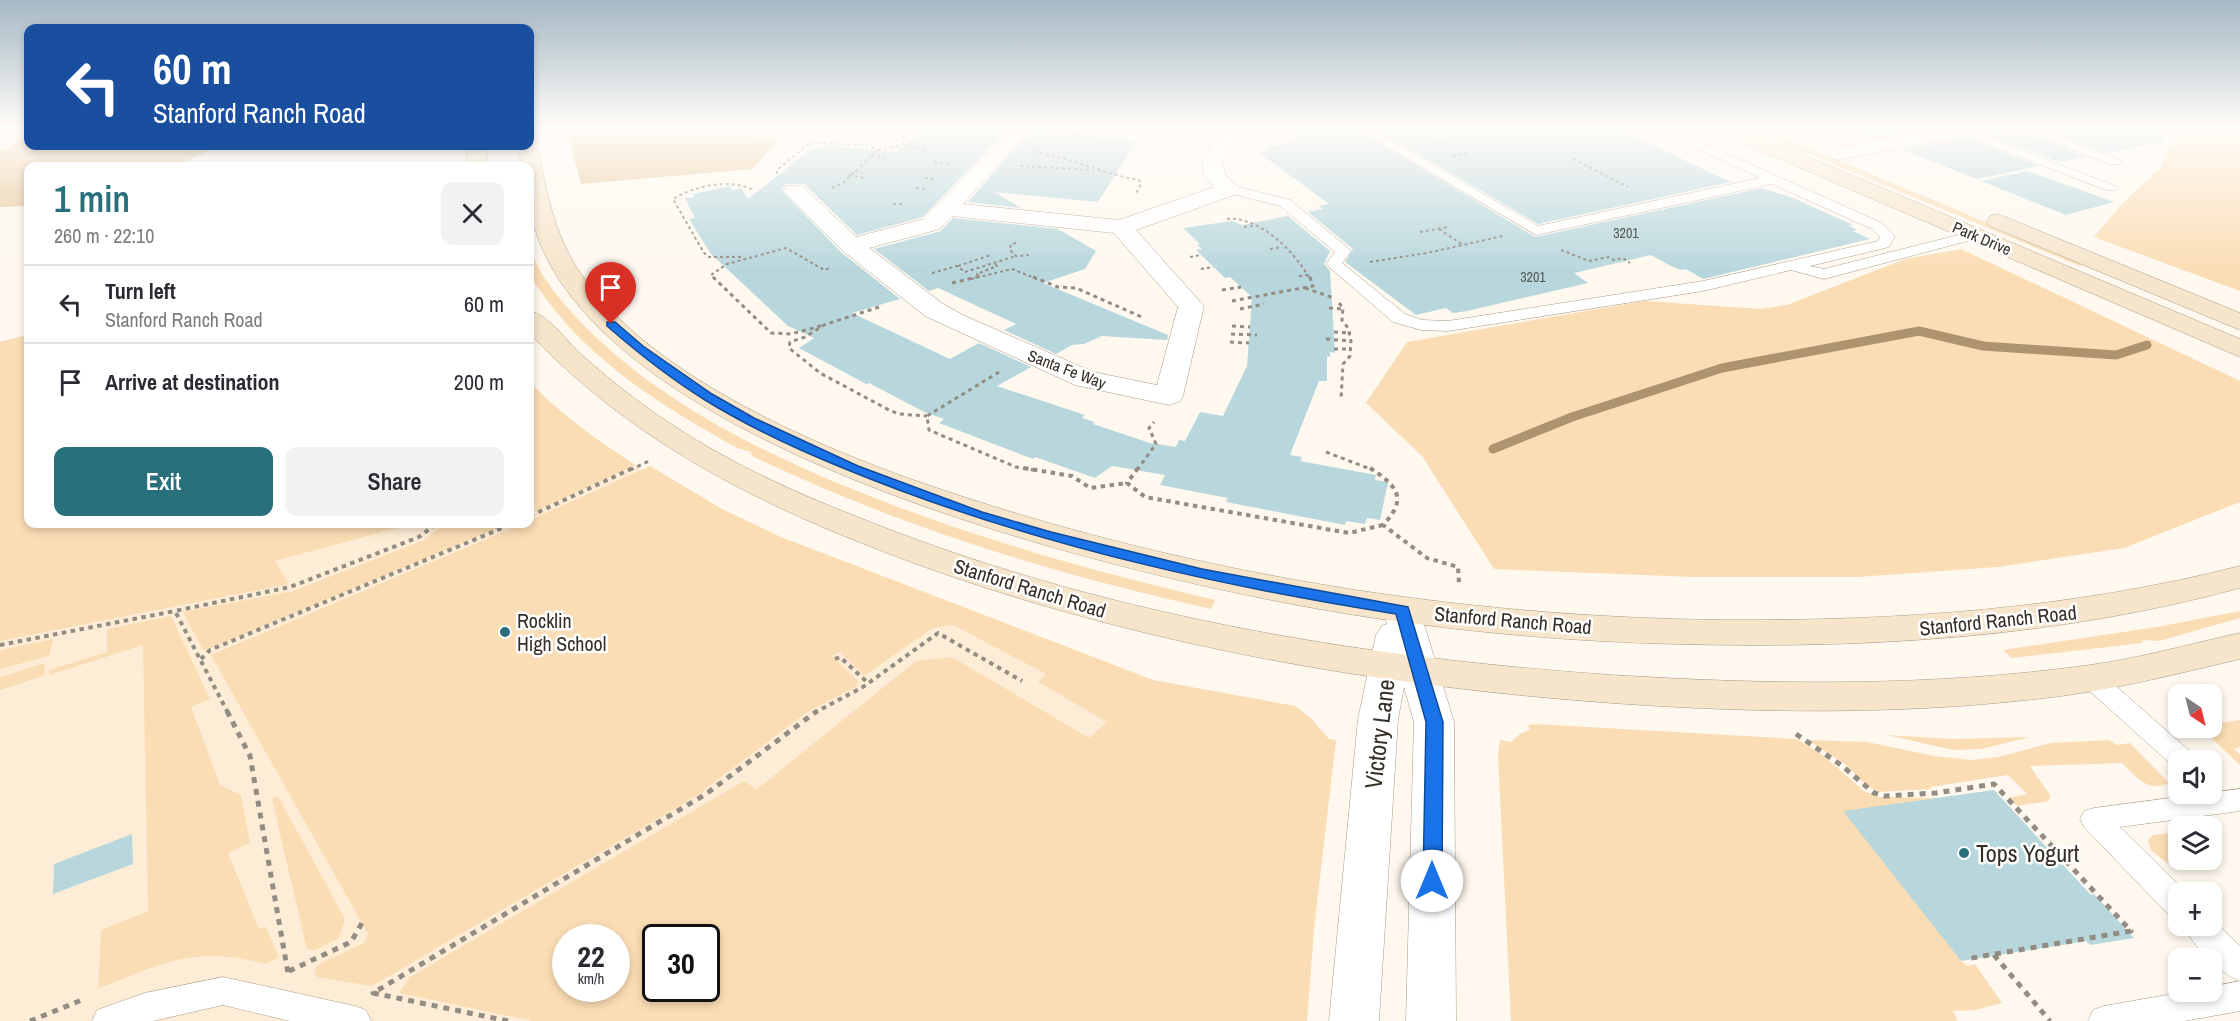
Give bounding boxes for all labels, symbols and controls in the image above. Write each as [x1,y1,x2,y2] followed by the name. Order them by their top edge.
[153,41,232,97] text: 60 m
[54,48,132,126] icon: left
[153,95,366,131] text: Stanford Ranch Road
[54,175,130,223] text: 1 min
[441,182,504,245] button: close
[1949,216,2015,260] street label: Park Drive
[54,222,154,249] text: 260 m · 22:10
[1613,224,1639,242] house number: 3201
[585,262,636,324] pin
[1520,268,1546,286] house number: 3201
[594,271,627,304] icon: arrive
[105,276,176,306] text: Turn left
[54,288,87,321] icon: left
[464,289,504,319] text: 60 m
[105,306,263,333] text: Stanford Ranch Road
[1025,344,1110,394] street label: Santa Fe Way
[54,366,87,399] icon: arrive
[105,367,279,397] text: Arrive at destination
[454,367,504,397] text: 200 m
[54,447,273,516] button: Exit
[285,447,504,516] button: Share
[951,552,1109,624] street label: Stanford Ranch Road
[1918,598,2078,642] street label: Stanford Ranch Road
[1433,600,1593,640] street label: Stanford Ranch Road
[517,607,606,657] place label: Rocklin High School
[498,625,512,639] marker: Rocklin High School
[1356,677,1402,791] street label: Victory Lane
[2168,684,2222,738] north arrow
[2168,684,2222,1002] map controls
[2168,750,2222,804] button: sound
[2168,816,2222,870] button: layers
[1976,837,2080,869] place label: Tops Yogurt
[1957,846,1971,860] marker: Tops Yogurt
[1400,849,1464,913] position arrow
[2168,882,2222,936] button: +
[642,924,720,1002] speed limit sign: 30
[577,936,605,976] text: 22
[2168,948,2222,1002] button: −
[578,968,604,989] text: km/h

